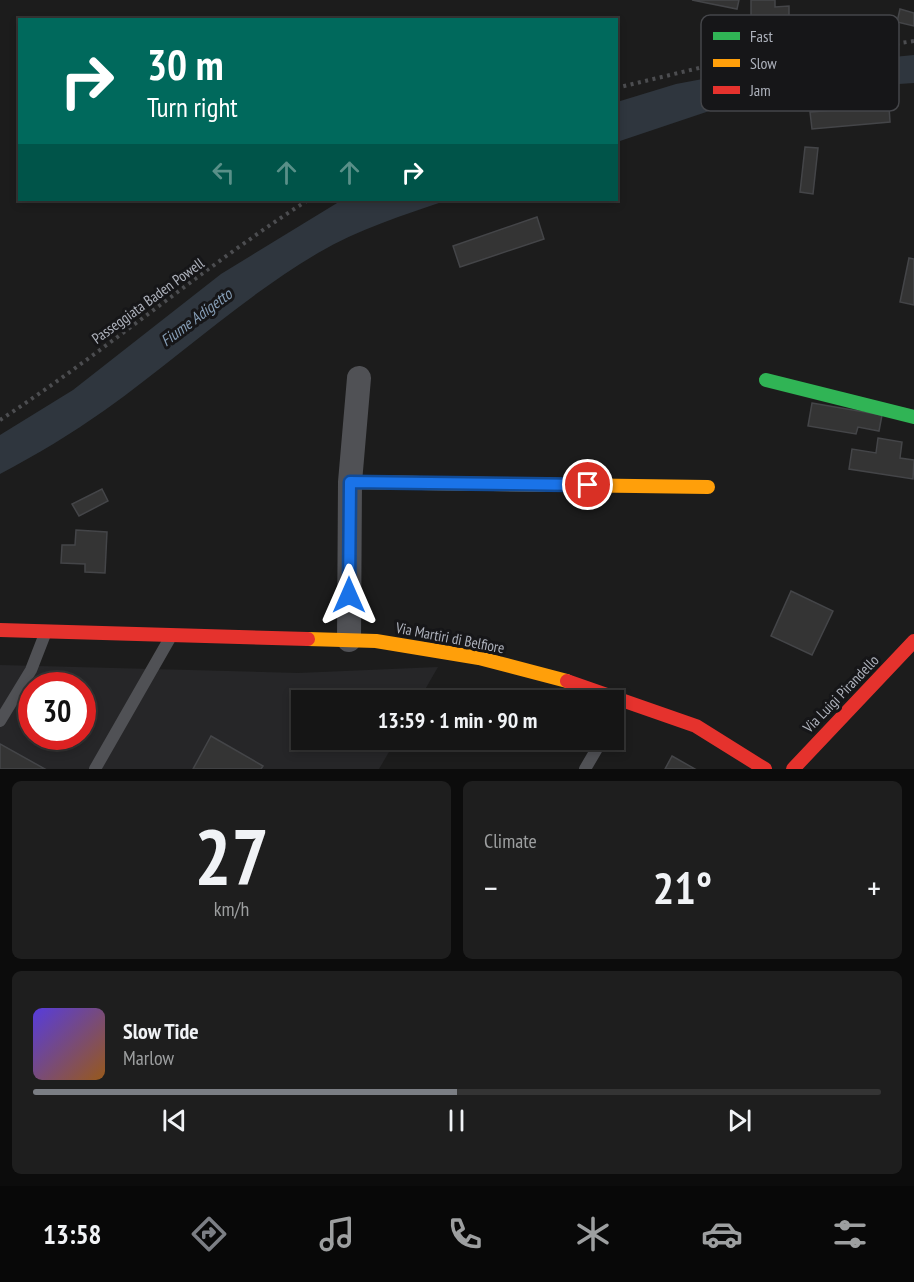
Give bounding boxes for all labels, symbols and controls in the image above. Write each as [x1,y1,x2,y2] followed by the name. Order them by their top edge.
[701,15,899,111] legend
[750,26,773,46] text: Fast
[147,37,224,92] text: 30 m
[48,42,126,120] icon: right
[750,53,777,73] text: Slow
[749,80,771,100] text: Jam
[147,90,238,124] text: Turn right
[207,156,240,189] icon: left
[270,156,303,189] icon: ahead
[333,156,366,189] icon: ahead
[396,156,429,189] icon: right
[88,253,208,348] street label: Passeggiata Baden Powell
[156,283,236,350] water label: Fiume Adigetto
[562,459,613,510] pin
[571,468,604,501] icon: arrive
[317,563,381,627] position arrow
[393,617,506,657] street label: Via Martiri di Belfiore
[798,651,883,737] street label: Via Luigi Pirandello
[18,672,96,750] speed limit sign: 30
[378,706,537,734] text: 13:59 · 1 min · 90 m
[194,806,269,907] text: 27
[484,828,537,854] text: Climate
[653,858,712,916] text: 21°
[484,866,498,909] text: −
[867,866,881,909] text: +
[214,896,249,922] text: km/h
[123,1017,199,1045] text: Slow Tide
[123,1045,174,1071] text: Marlow
[158,1104,191,1137] icon: previous
[440,1104,473,1137] icon: pause
[723,1104,756,1137] icon: next
[188,1213,230,1255] icon: directions
[316,1213,358,1255] icon: music
[444,1213,486,1255] icon: phone
[572,1213,614,1255] icon: climate
[701,1213,743,1255] icon: car
[829,1213,871,1255] icon: filters
[43,1217,102,1251] text: 13:58

